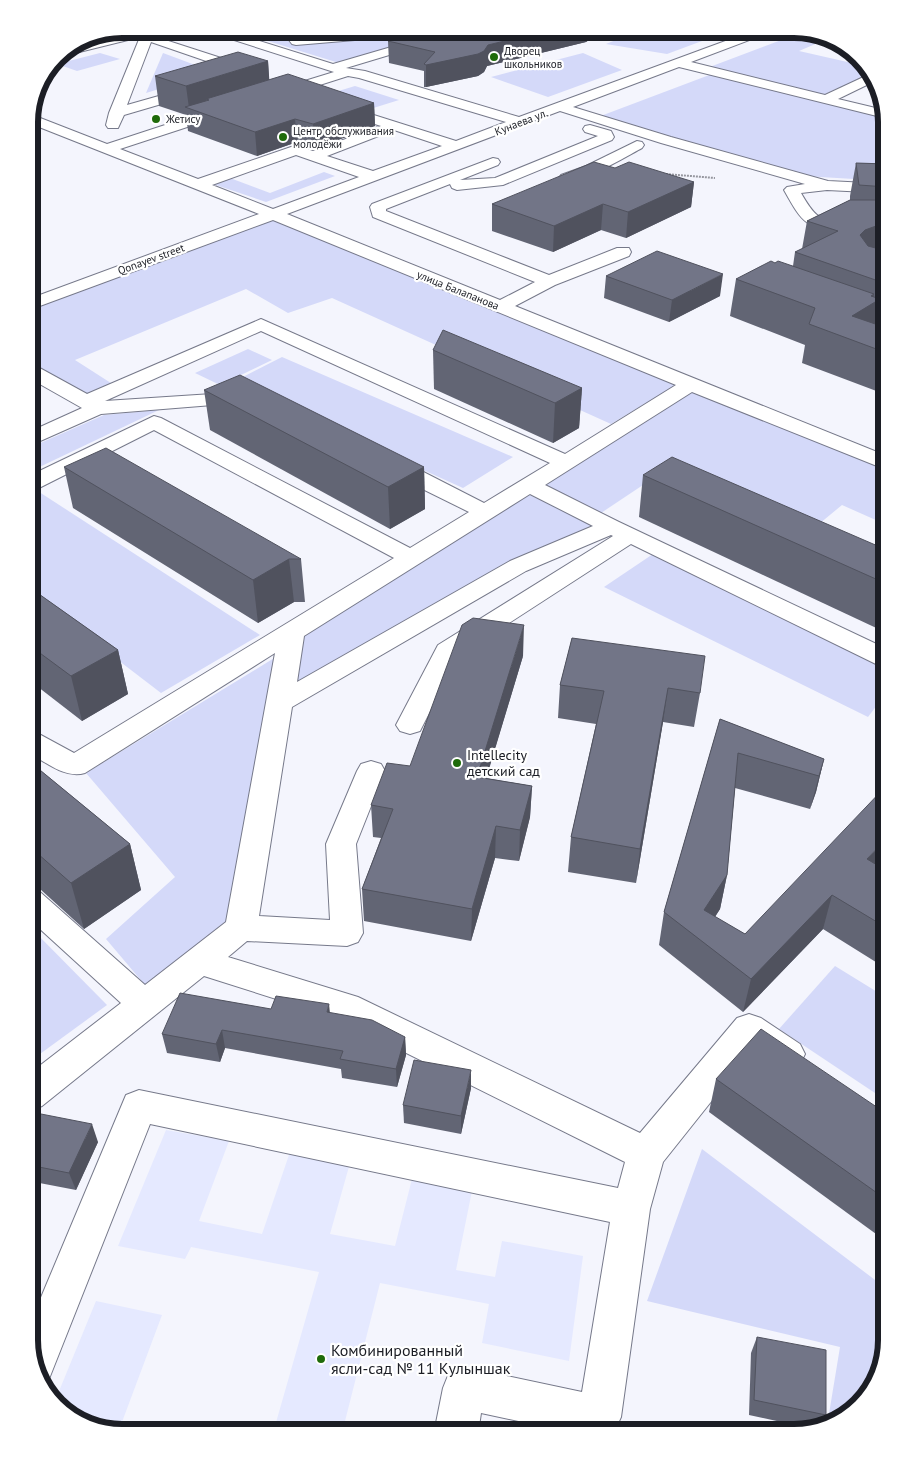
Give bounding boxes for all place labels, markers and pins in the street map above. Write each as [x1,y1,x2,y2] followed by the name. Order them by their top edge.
[504,44,562,71] place label: Дворец школьников
[488,51,500,63] marker: Дворец школьников
[165,112,201,126] place label: Жетису
[150,113,162,125] marker: Жетису
[293,124,394,151] place label: Центр обслуживания молодёжи
[277,131,289,143] marker: Центр обслуживания молодёжи
[467,746,540,780] place label: Intellecity детский сад
[451,757,463,769] marker: Intellecity детский сад
[331,1340,511,1378] place label: Комбинированный ясли-сад № 11 Кулыншак
[315,1353,327,1365] marker: Комбинированный ясли-сад № 11 Кулыншак

